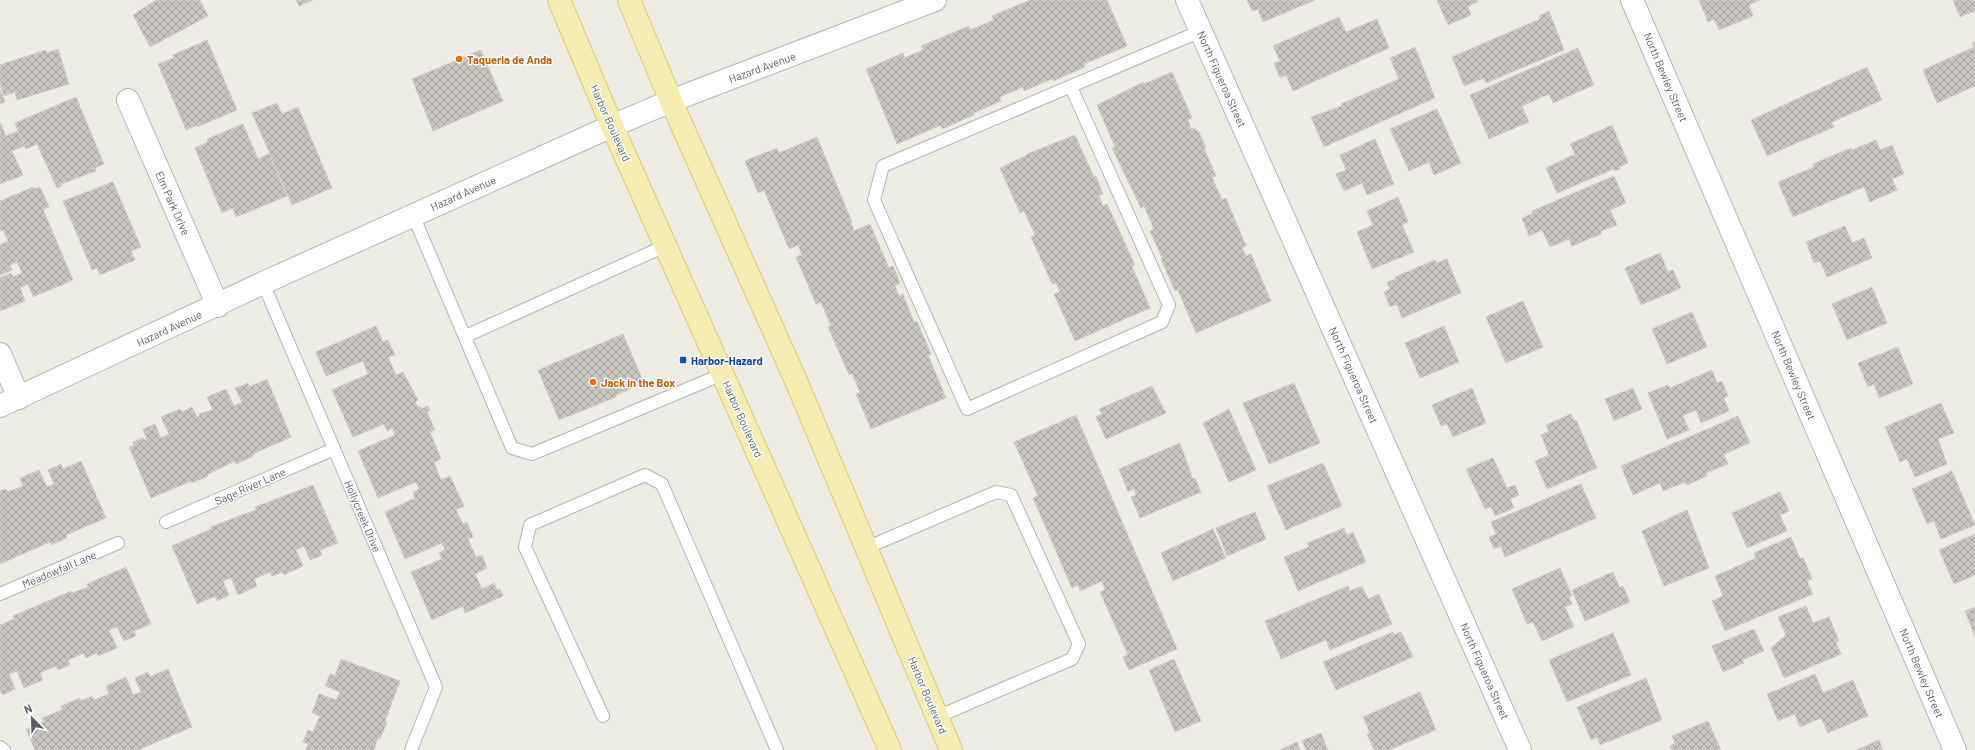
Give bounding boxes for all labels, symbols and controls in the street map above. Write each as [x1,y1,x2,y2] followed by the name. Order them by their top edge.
[1195,29,1249,129] street label: North Figueroa Street
[1641,30,1691,124] street label: North Bewley Street
[727,49,797,85] street label: Hazard Avenue
[467,53,552,66] place label: Taqueria de Anda
[454,54,464,64] marker: Taqueria de Anda
[588,83,634,163] street label: Harbor Boulevard
[153,169,193,237] street label: Elm Park Drive
[428,173,498,213] street label: Hazard Avenue
[134,307,204,349] street label: Hazard Avenue
[1327,325,1381,425] street label: North Figueroa Street
[1769,328,1819,422] street label: North Bewley Street
[691,354,763,367] place label: Harbor-Hazard
[678,355,688,365] marker: Harbor-Hazard
[601,376,675,389] place label: Jack in the Box
[588,377,598,387] marker: Jack in the Box
[720,379,766,459] street label: Harbor Boulevard
[213,465,288,507] street label: Sage River Lane
[342,478,384,554] street label: Hollycreek Drive
[20,547,98,590] street label: Meadowfall Lane
[1458,621,1512,721] street label: North Figueroa Street
[1897,626,1947,720] street label: North Bewley Street
[906,654,950,736] street label: Harbor Boulevard
[12,698,52,738] north arrow
[22,701,34,716] text: N

